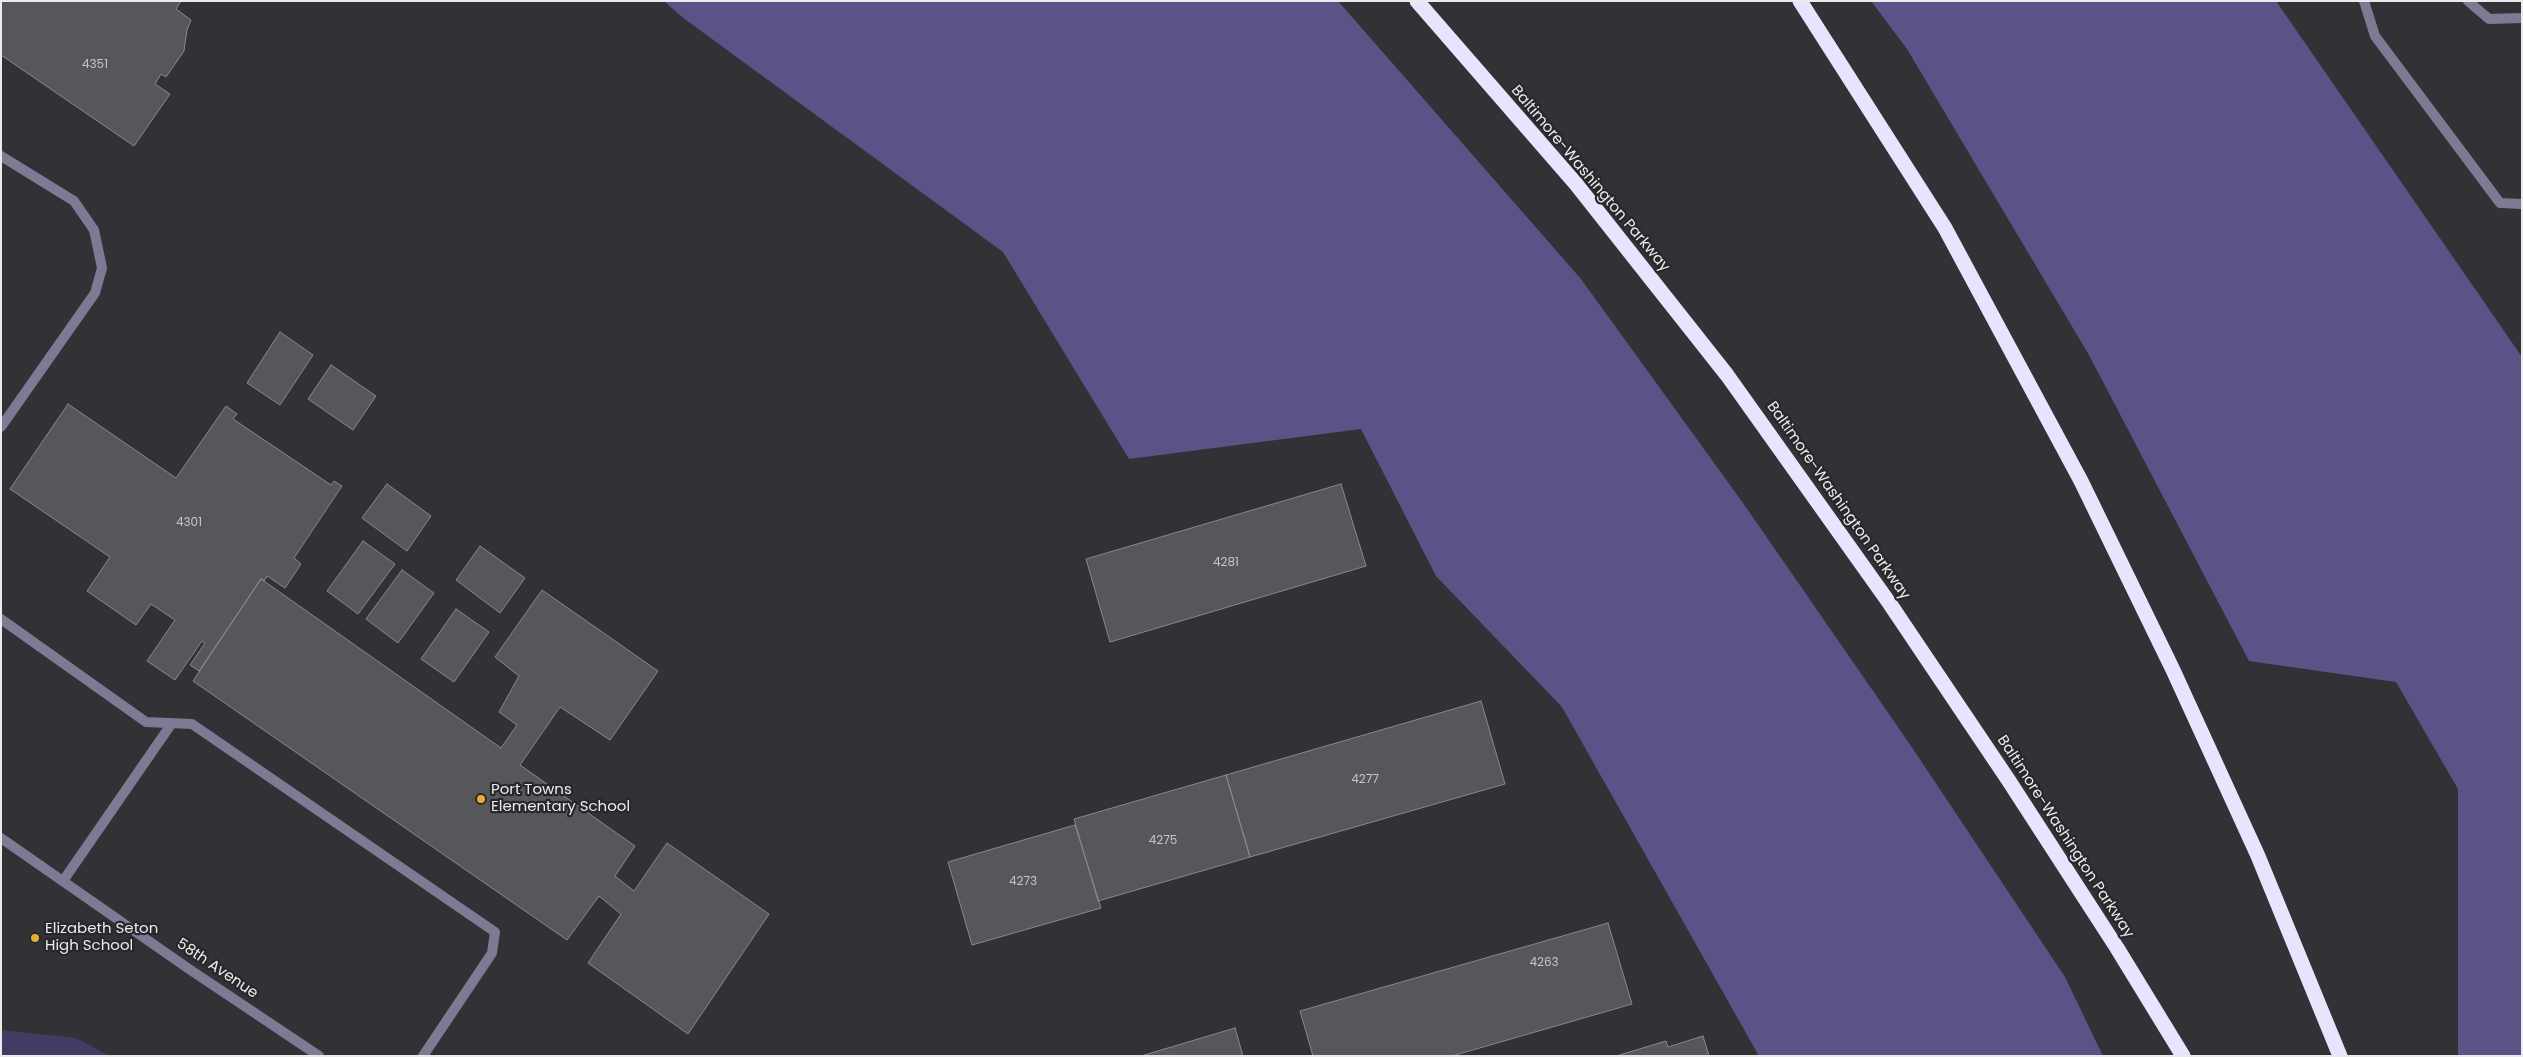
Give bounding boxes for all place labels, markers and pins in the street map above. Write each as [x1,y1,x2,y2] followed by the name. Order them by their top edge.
[491,781,630,816] place label: Port Towns Elementary School
[475,793,487,805] marker: Port Towns Elementary School
[45,920,158,955] place label: Elizabeth Seton High School
[29,932,41,944] marker: Elizabeth Seton High School

